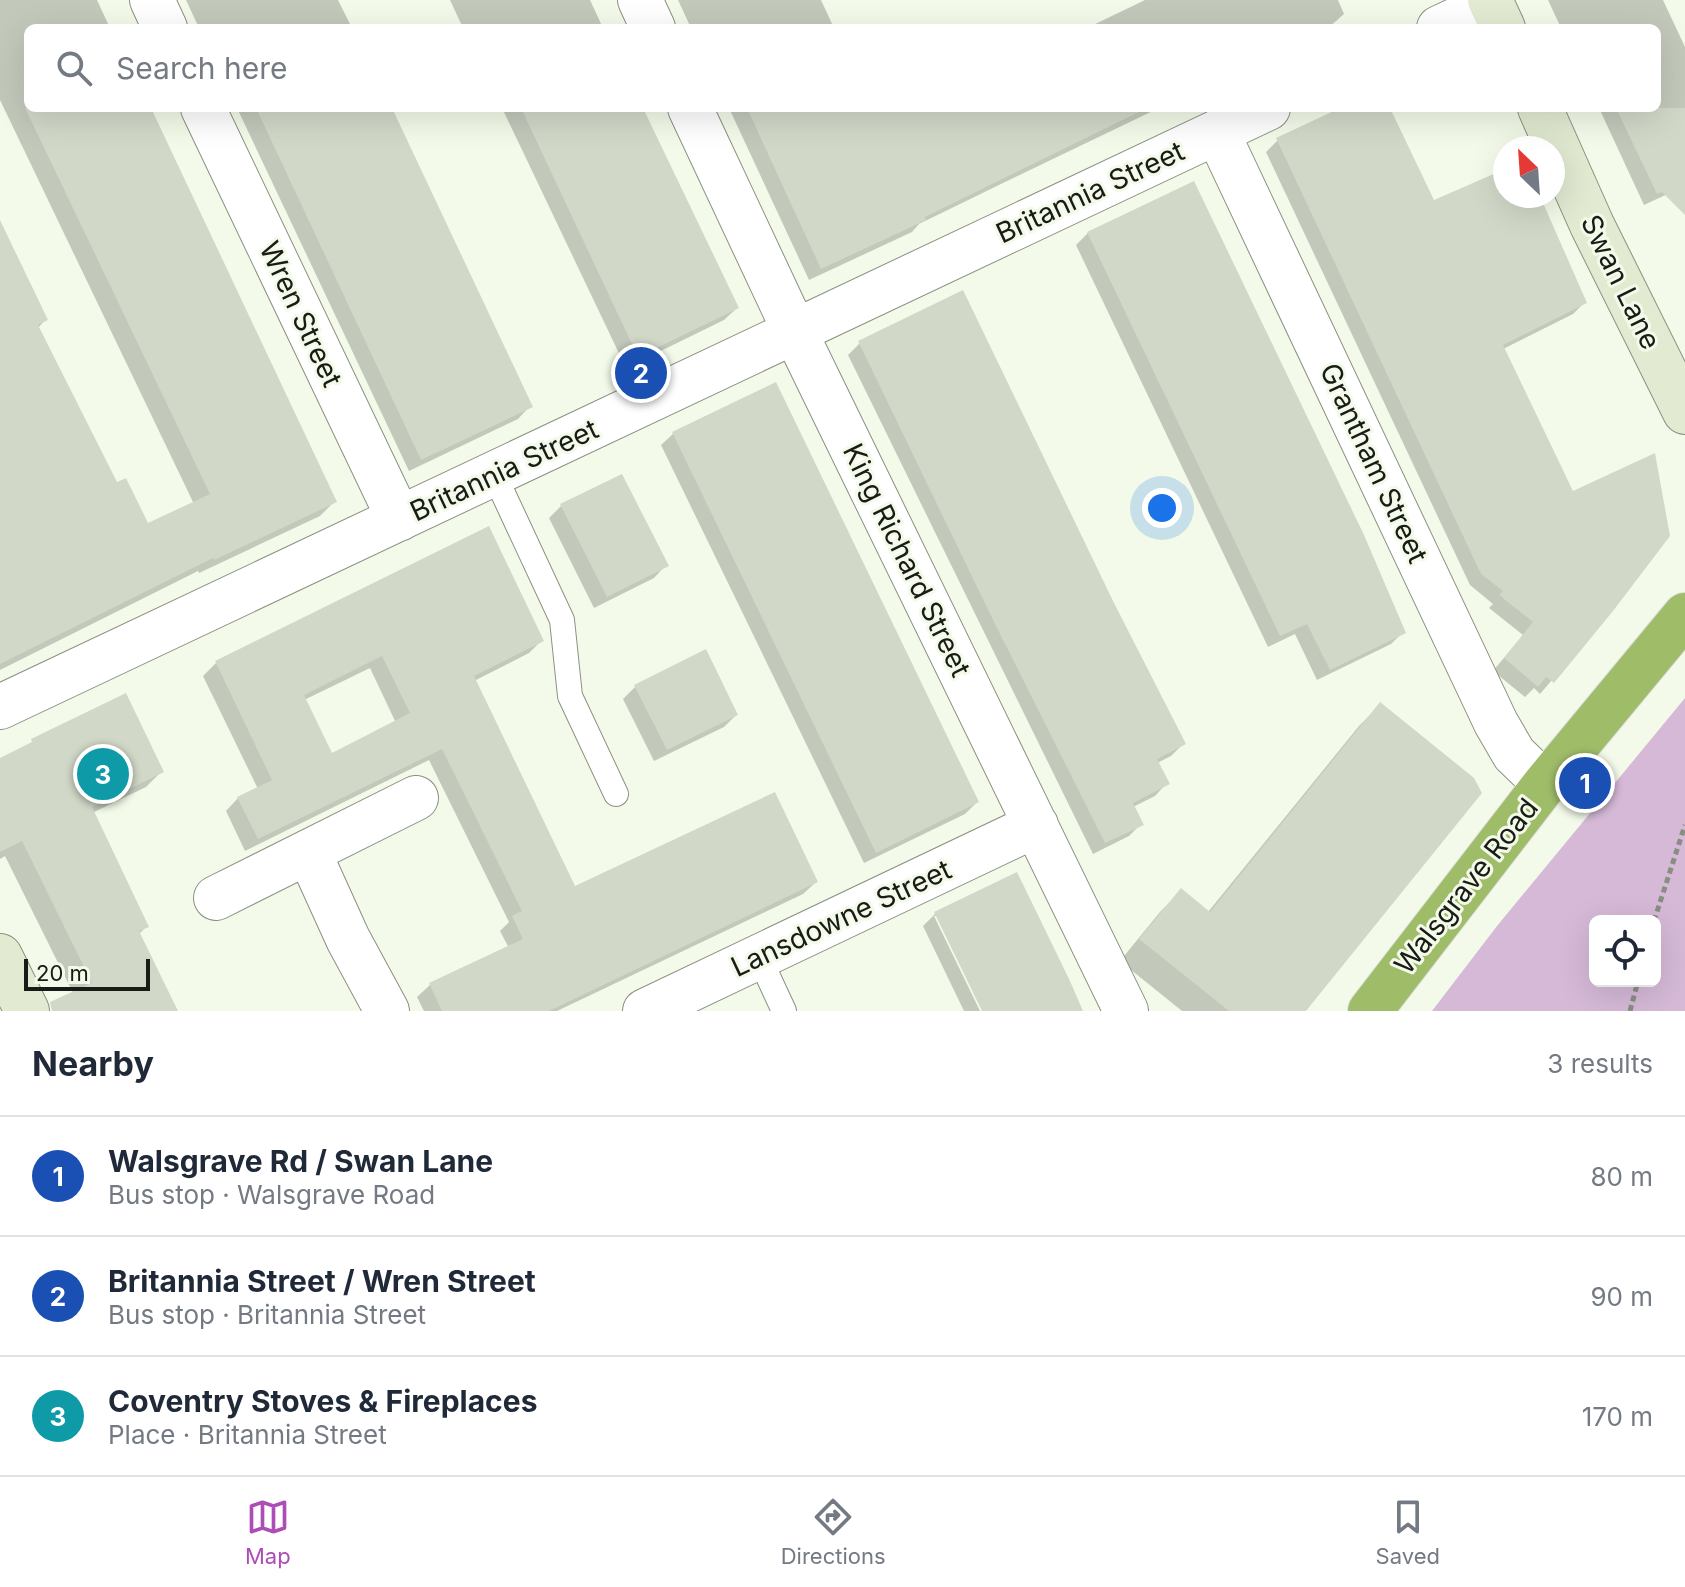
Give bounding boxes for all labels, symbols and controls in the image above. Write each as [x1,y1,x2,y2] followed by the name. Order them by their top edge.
[24,24,1661,112] search box
[52,46,96,90] icon: search
[116,50,288,86] text: Search here
[991,134,1189,250] street label: Britannia Street
[1493,136,1565,208] north arrow
[1574,209,1668,355] street label: Swan Lane
[253,236,349,392] street label: Wren Street
[615,343,667,403] pin: 2
[1313,358,1435,568] street label: Grantham Street
[405,412,603,528] street label: Britannia Street
[836,438,978,682] street label: King Richard Street
[1142,488,1182,528] your location
[77,744,129,804] pin: 3
[1559,753,1611,813] pin: 1
[1387,791,1545,981] street label: Walsgrave Road
[726,852,956,984] street label: Lansdowne Street
[1589,915,1661,987] map controls
[1589,915,1661,987] button: locate
[24,955,150,991] scale bar
[36,960,89,986] text: 20 m
[32,1043,154,1084] text: Nearby
[1547,1048,1653,1079] text: 3 results
[108,1143,493,1179] text: Walsgrave Rd / Swan Lane
[52,1161,64,1192] text: 1
[1590,1161,1653,1192] text: 80 m
[108,1179,435,1210] text: Bus stop · Walsgrave Road
[108,1263,536,1299] text: Britannia Street / Wren Street
[50,1281,66,1312] text: 2
[1590,1281,1653,1312] text: 90 m
[108,1299,426,1330] text: Bus stop · Britannia Street
[108,1383,537,1419] text: Coventry Stoves & Fireplaces
[50,1401,66,1432] text: 3
[1582,1401,1653,1432] text: 170 m
[108,1419,387,1450] text: Place · Britannia Street
[245,1495,291,1569] tab: Map
[781,1495,886,1569] tab: Directions
[1376,1495,1440,1569] tab: Saved

